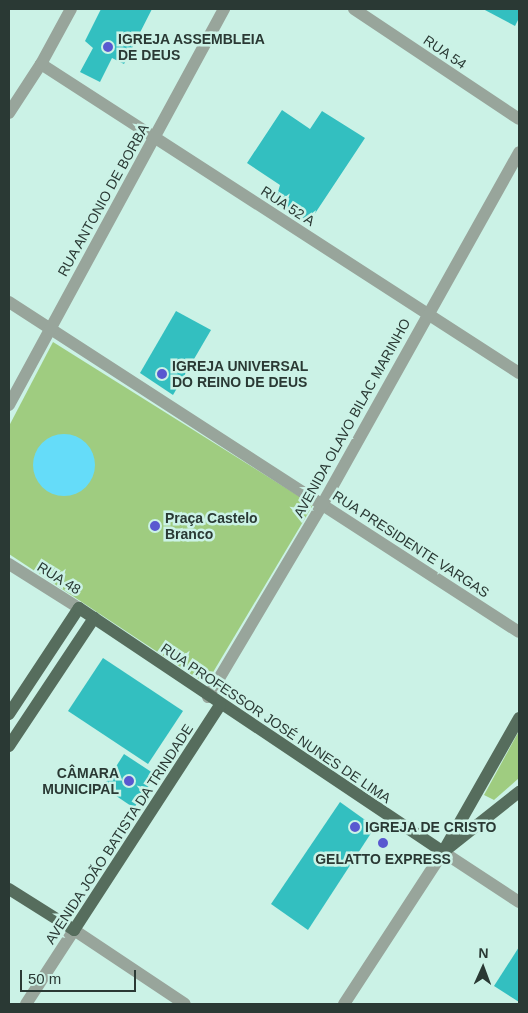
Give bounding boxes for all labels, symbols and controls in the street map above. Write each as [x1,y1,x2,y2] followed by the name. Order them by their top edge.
[118,31,266,64] place label: IGREJA ASSEMBLEIA DE DEUS
[420,31,470,73] street label: RUA 54
[102,41,114,53] marker: IGREJA ASSEMBLEIA DE DEUS
[54,120,152,280] street label: RUA ANTONIO DE BORBA
[257,182,319,230] street label: RUA 52 A
[290,315,414,521] street label: AVENIDA OLAVO BILAC MARINHO
[172,358,309,391] place label: IGREJA UNIVERSAL DO REINO DE DEUS
[156,368,168,380] marker: IGREJA UNIVERSAL DO REINO DE DEUS
[329,487,493,601] street label: RUA PRESIDENTE VARGAS
[165,510,258,542] place label: Praça Castelo Branco
[149,520,161,532] marker: Praça Castelo Branco
[34,558,84,598] street label: RUA 48
[157,639,395,807] street label: RUA PROFESSOR JOSÉ NUNES DE LIMA
[41,720,197,948] street label: AVENIDA JOÃO BATISTA DA TRINDADE
[42,765,119,798] place label: CÂMARA MUNICIPAL
[123,775,135,787] marker: CÂMARA MUNICIPAL
[365,819,497,835] place label: IGREJA DE CRISTO
[349,821,361,833] marker: IGREJA DE CRISTO
[377,837,389,849] marker: GELATTO EXPRESS
[315,851,451,867] place label: GELATTO EXPRESS
[458,943,508,993] north arrow
[478,945,489,961] text: N
[22,960,139,992] scale bar
[28,970,61,987] text: 50 m

